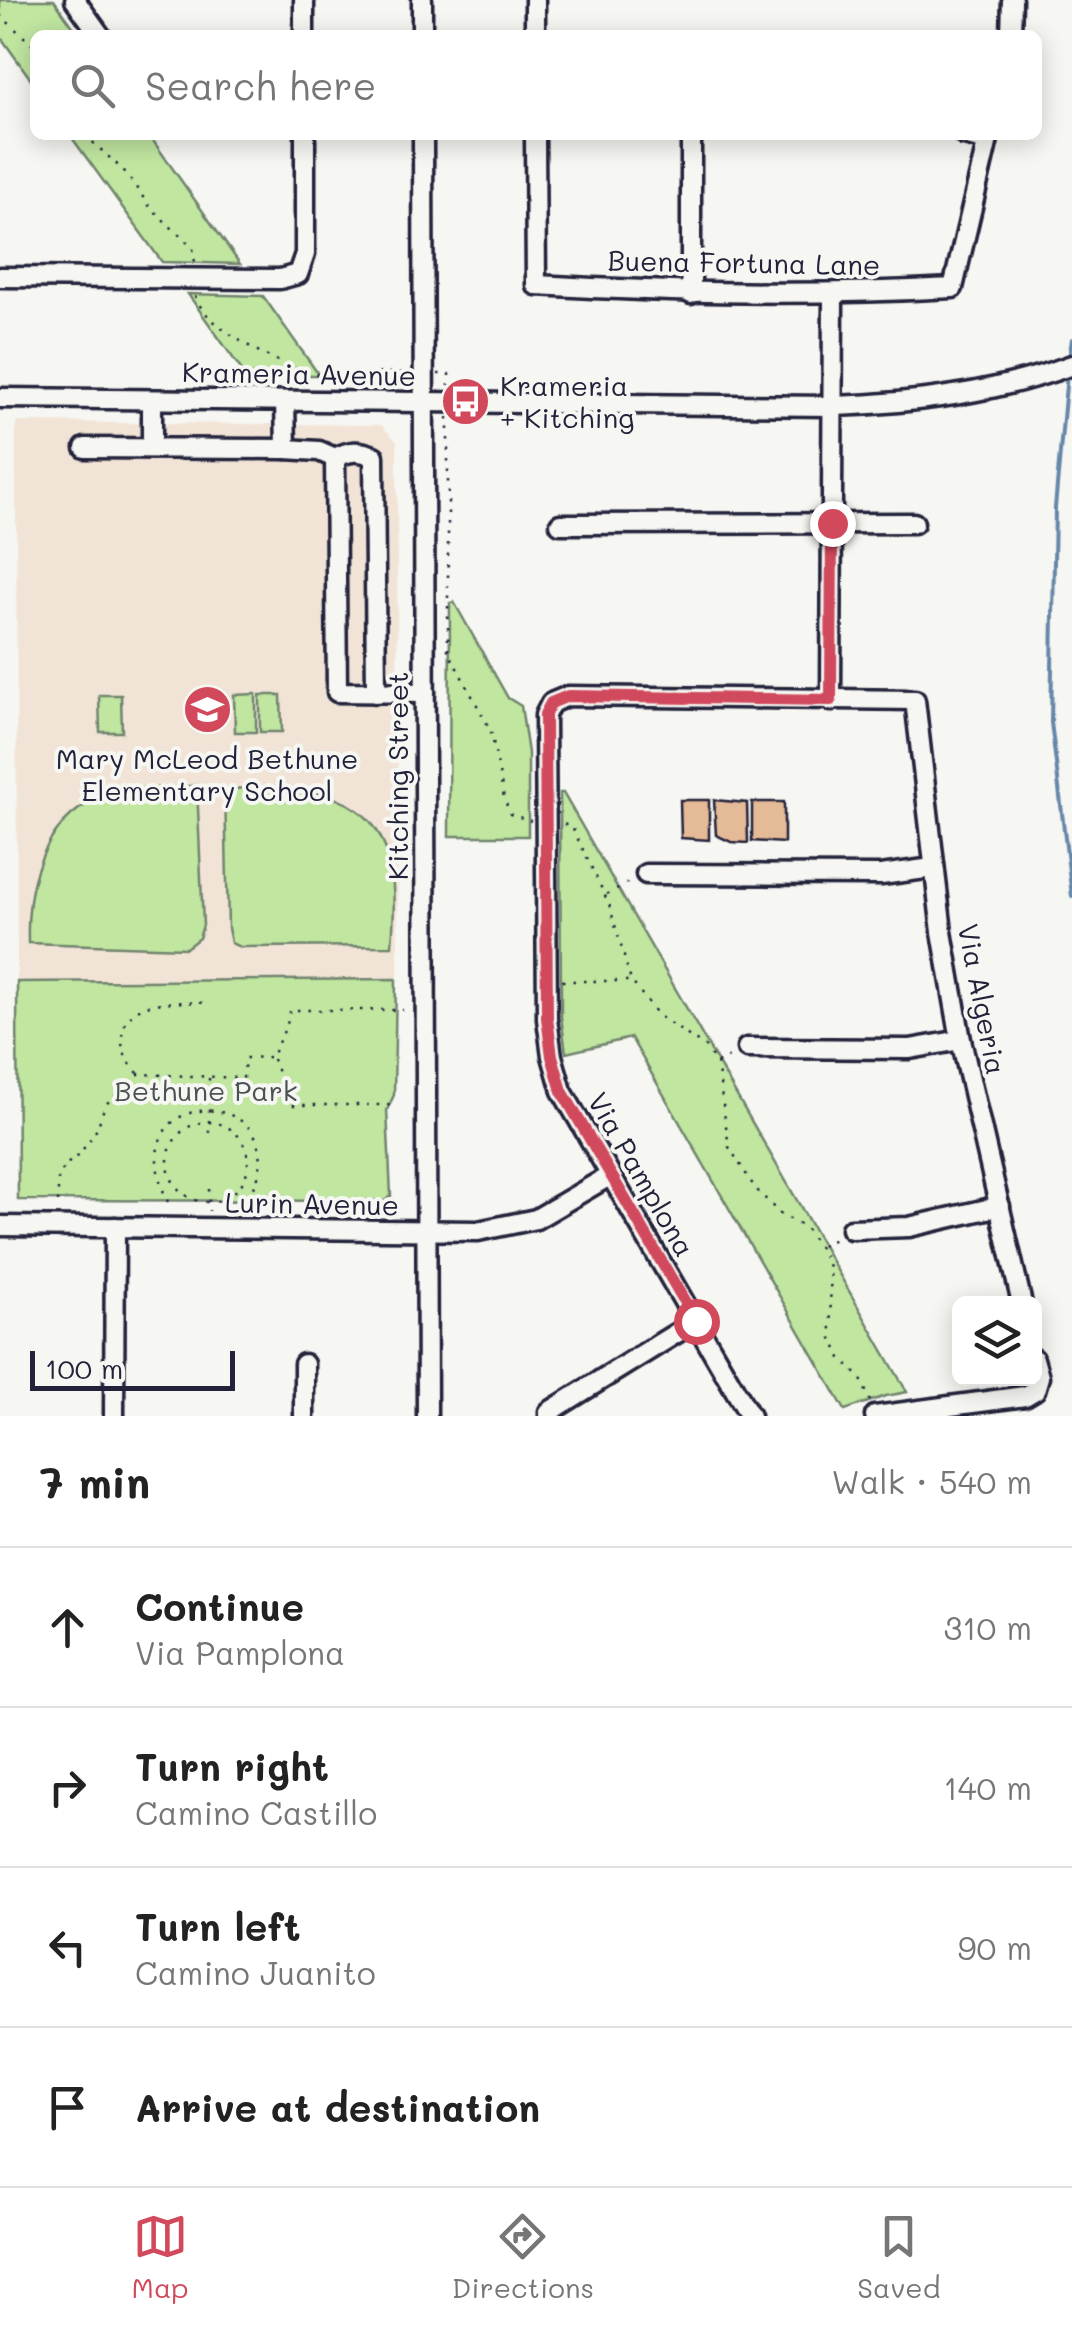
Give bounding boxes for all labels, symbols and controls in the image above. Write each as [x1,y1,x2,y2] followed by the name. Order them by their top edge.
[30,30,1042,140] search box
[65,58,120,113] icon: search
[145,60,376,110] text: Search here
[607,242,881,282] street label: Buena Fortuna Lane
[182,353,416,393] street label: Krameria Avenue
[500,367,635,435] place label: Krameria + Kitching
[439,375,491,427] bus stop icon: Krameria + Kitching
[810,501,856,547] route end
[379,672,415,880] street label: Kitching Street
[181,684,233,736] school or university icon: Mary McLeod Bethune Elementary School
[56,740,358,808] place label: Mary McLeod Bethune Elementary School
[951,920,1015,1078] street label: Via Algeria
[114,1072,298,1108] park label: Bethune Park
[580,1085,704,1263] street label: Via Pamplona
[225,1183,399,1223] street label: Lurin Avenue
[952,1296,1042,1386] map controls
[952,1296,1042,1386] button: layers
[674,1299,720,1345] route start
[30,1346,235,1390] scale bar
[45,1350,123,1386] text: 100 m
[40,1454,150,1509] text: 7 min
[832,1460,1032,1502] text: Walk · 540 m
[135,1581,304,1631] text: Continue
[40,1600,95,1655] icon: ahead
[943,1606,1032,1648] text: 310 m
[135,1631,345,1673] text: Via Pamplona
[135,1741,329,1791] text: Turn right
[40,1760,95,1815] icon: right
[943,1766,1032,1808] text: 140 m
[135,1791,377,1833] text: Camino Castillo
[135,1901,301,1951] text: Turn left
[40,1920,95,1975] icon: left
[958,1926,1032,1968] text: 90 m
[135,1951,376,1993] text: Camino Juanito
[40,2080,95,2135] icon: arrive
[135,2082,540,2132] text: Arrive at destination
[132,2209,189,2305] tab: Map
[452,2209,594,2305] tab: Directions
[857,2209,940,2305] tab: Saved

